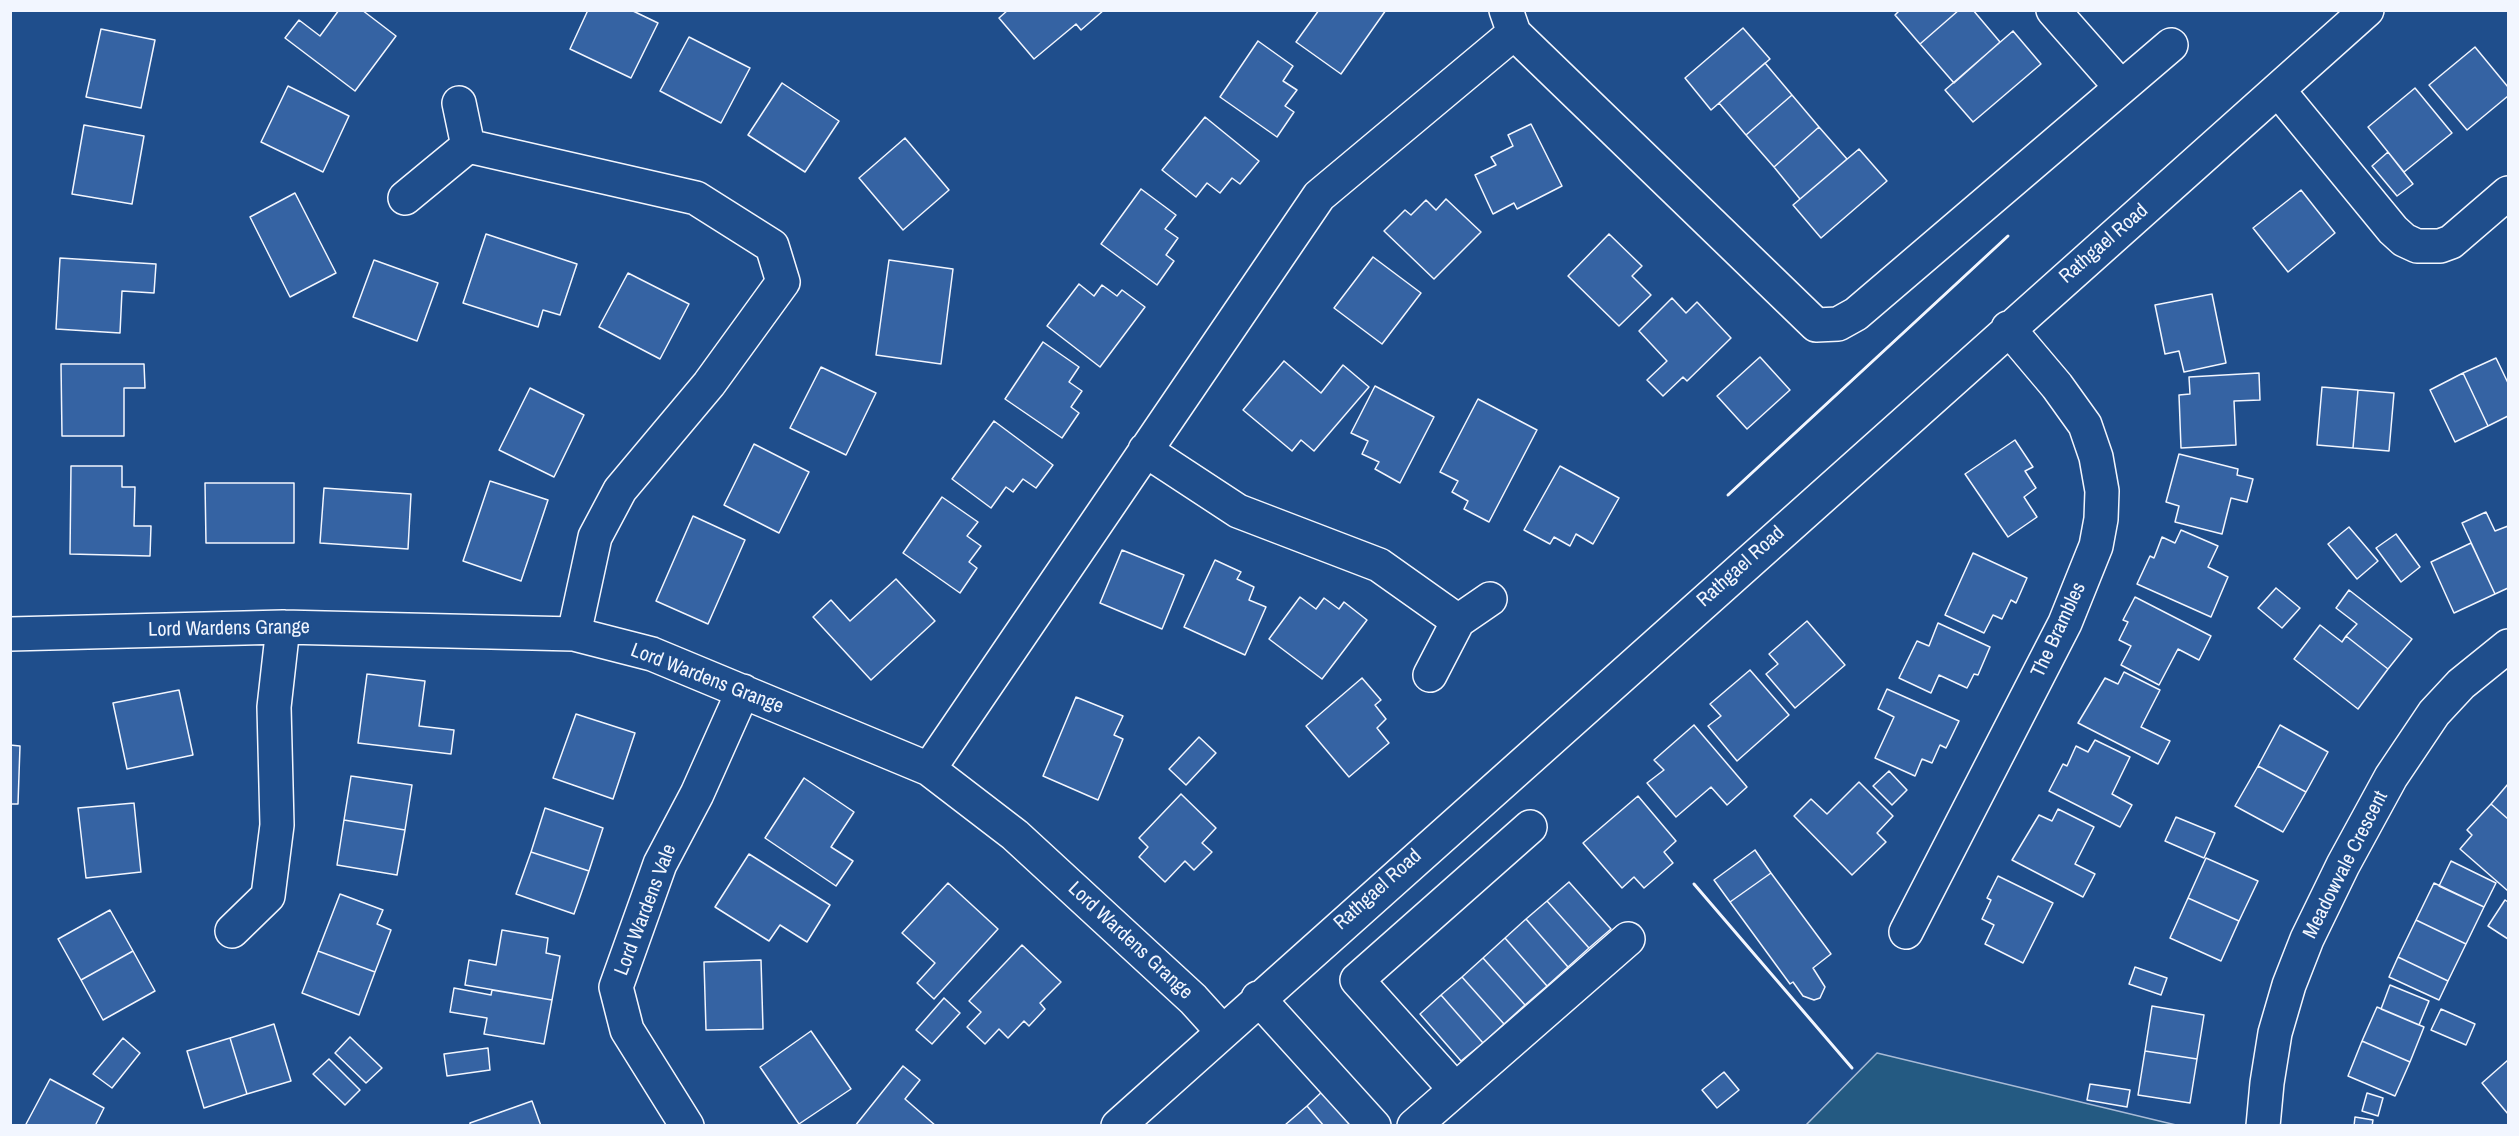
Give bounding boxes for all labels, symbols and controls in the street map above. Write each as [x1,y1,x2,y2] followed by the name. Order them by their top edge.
[2055,199,2153,289] street label: Rathgael Road
[1692,521,1790,613] street label: Rathgael Road
[2027,579,2091,681] street label: The Brambles
[148,616,310,642] street label: Lord Wardens Grange
[627,639,787,719] street label: Lord Wardens Grange
[2298,787,2394,943] street label: Meadowvale Crescent
[610,841,682,979] street label: Lord Wardens Vale
[1329,844,1427,936] street label: Rathgael Road
[1063,877,1197,1005] street label: Lord Wardens Grange

